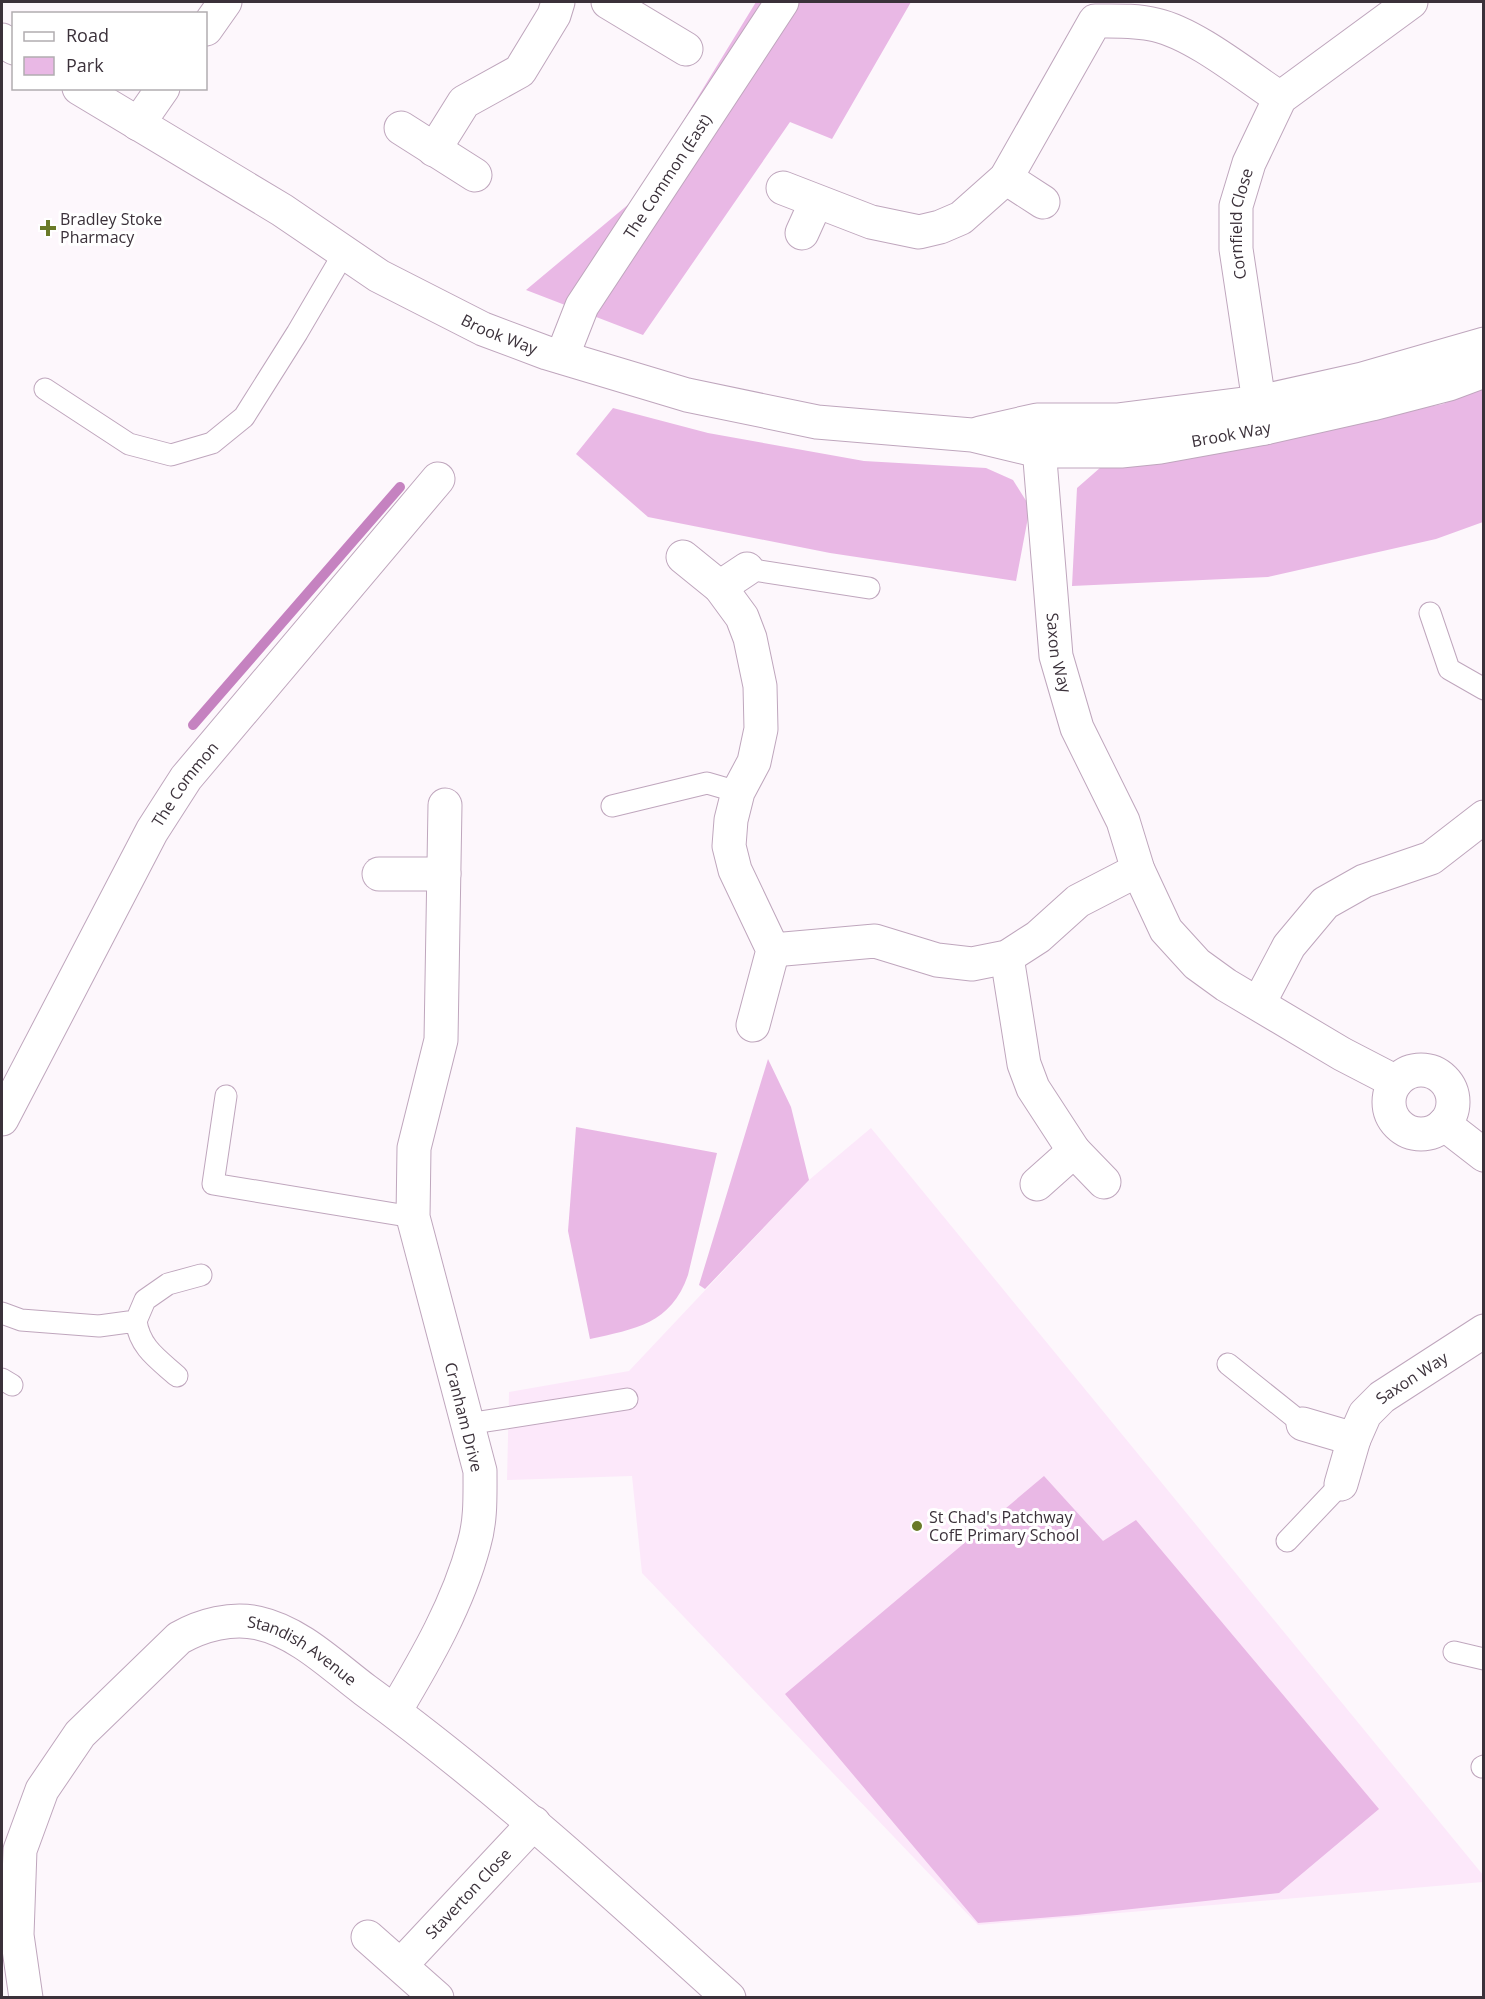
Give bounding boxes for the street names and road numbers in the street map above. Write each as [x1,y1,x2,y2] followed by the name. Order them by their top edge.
[618,109,717,243] street label: The Common (East)
[1225,165,1258,281] street label: Cornfield Close
[457,309,541,360] street label: Brook Way
[1190,416,1274,452] street label: Brook Way
[1042,612,1077,696] street label: Saxon Way
[147,737,223,831] street label: The Common
[1371,1346,1453,1408] street label: Saxon Way
[440,1360,488,1474] street label: Cranham Drive
[246,1610,361,1691] street label: Standish Avenue
[420,1843,516,1944] street label: Staverton Close

